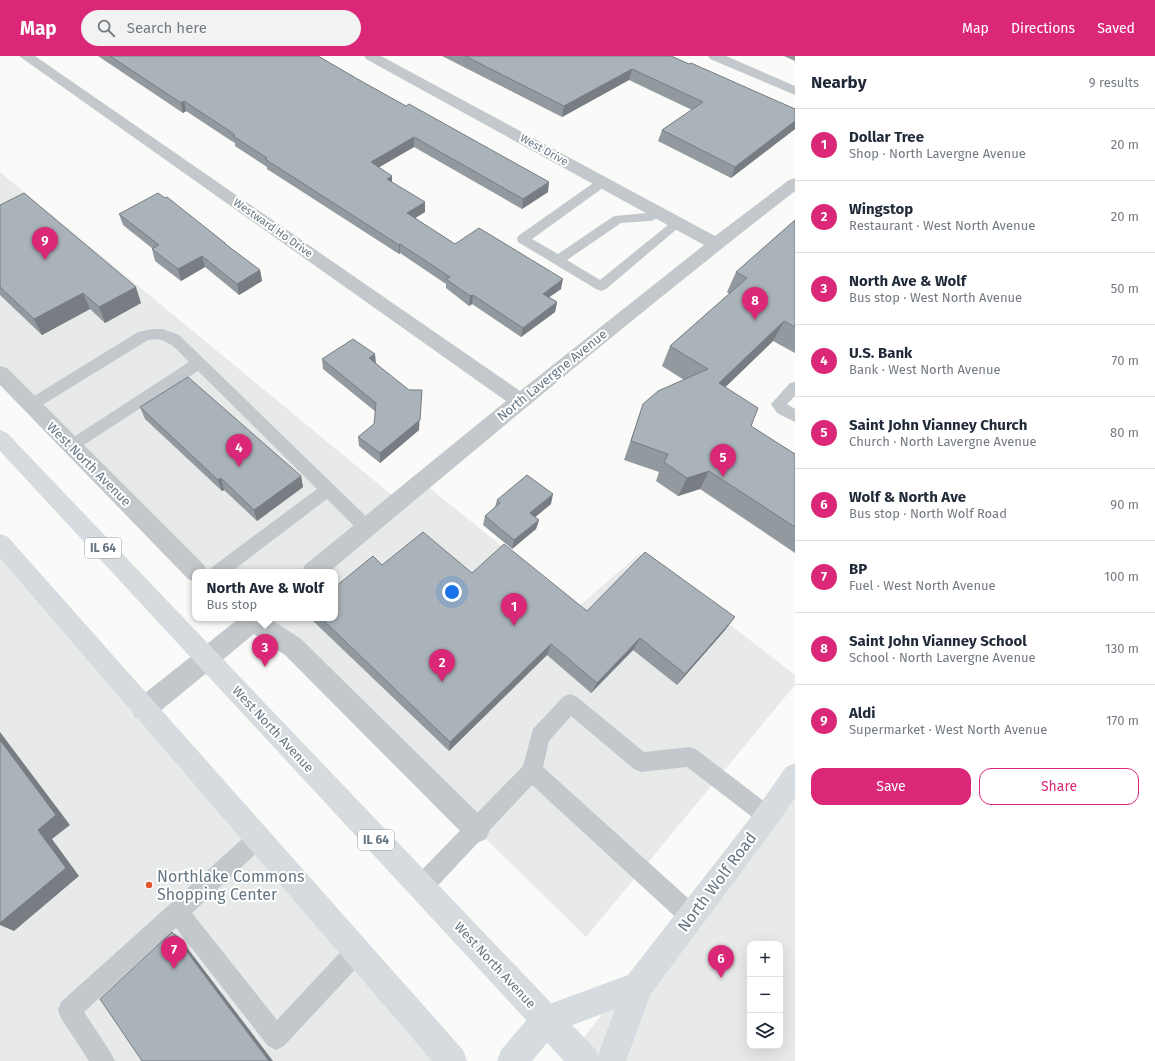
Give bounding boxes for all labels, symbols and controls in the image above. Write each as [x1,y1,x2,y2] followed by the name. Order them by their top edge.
[81,10,361,46] search box
[20,17,57,40] text: Map
[95,17,117,39] icon: search
[127,19,207,37] text: Search here
[962,20,989,37] text: Map
[1011,20,1075,37] text: Directions
[1097,20,1135,37] text: Saved
[811,72,866,93] text: Nearby
[1089,75,1139,90] text: 9 results
[849,128,924,146] text: Dollar Tree
[518,132,570,168] street label: West Drive
[821,137,827,152] text: 1
[1111,137,1139,152] text: 20 m
[849,146,1026,161] text: Shop · North Lavergne Avenue
[231,196,315,260] street label: Westward Ho Drive
[849,200,913,218] text: Wingstop
[821,209,827,224] text: 2
[1111,209,1139,224] text: 20 m
[849,218,1035,233] text: Restaurant · West North Avenue
[32,227,58,260] pin: 9
[849,272,966,290] text: North Ave & Wolf
[821,281,827,296] text: 3
[1111,281,1139,296] text: 50 m
[742,287,768,320] pin: 8
[849,290,1022,305] text: Bus stop · West North Avenue
[494,326,610,424] street label: North Lavergne Avenue
[849,344,912,362] text: U.S. Bank
[820,353,828,368] text: 4
[1112,353,1139,368] text: 70 m
[849,362,1001,377] text: Bank · West North Avenue
[849,416,1027,434] text: Saint John Vianney Church
[44,419,134,509] street label: West North Avenue
[821,425,827,440] text: 5
[1110,425,1139,440] text: 80 m
[226,434,252,467] pin: 4
[849,434,1037,449] text: Church · North Lavergne Avenue
[710,444,736,477] pin: 5
[849,488,966,506] text: Wolf & North Ave
[820,497,828,512] text: 6
[1110,497,1139,512] text: 90 m
[849,506,1007,521] text: Bus stop · North Wolf Road
[85,538,121,558] road number: IL 64
[849,560,867,578] text: BP
[192,569,338,621] popup
[821,569,827,584] text: 7
[1104,569,1139,584] text: 100 m
[849,578,996,593] text: Fuel · West North Avenue
[206,579,324,597] text: North Ave & Wolf
[442,582,462,602] your location
[501,593,527,626] pin: 1
[206,597,257,612] text: Bus stop
[849,632,1027,650] text: Saint John Vianney School
[252,634,278,667] pin: 3
[820,641,828,656] text: 8
[1105,641,1139,656] text: 130 m
[429,649,455,682] pin: 2
[849,650,1036,665] text: School · North Lavergne Avenue
[229,683,317,775] street label: West North Avenue
[849,704,875,722] text: Aldi
[820,713,828,728] text: 9
[1106,713,1139,728] text: 170 m
[849,722,1047,737] text: Supermarket · West North Avenue
[811,768,971,805] button: Save
[979,768,1139,805] button: Share
[673,829,761,935] street label: North Wolf Road
[358,830,394,850] road number: IL 64
[157,867,305,904] place label: Northlake Commons Shopping Center
[144,880,154,890] marker: Northlake Commons Shopping Center
[451,919,539,1011] street label: West North Avenue
[161,936,187,969] pin: 7
[747,941,783,1049] map controls
[747,941,783,977] button: +
[708,945,734,978] pin: 6
[747,977,783,1013] button: −
[747,1013,783,1049] button: layers

